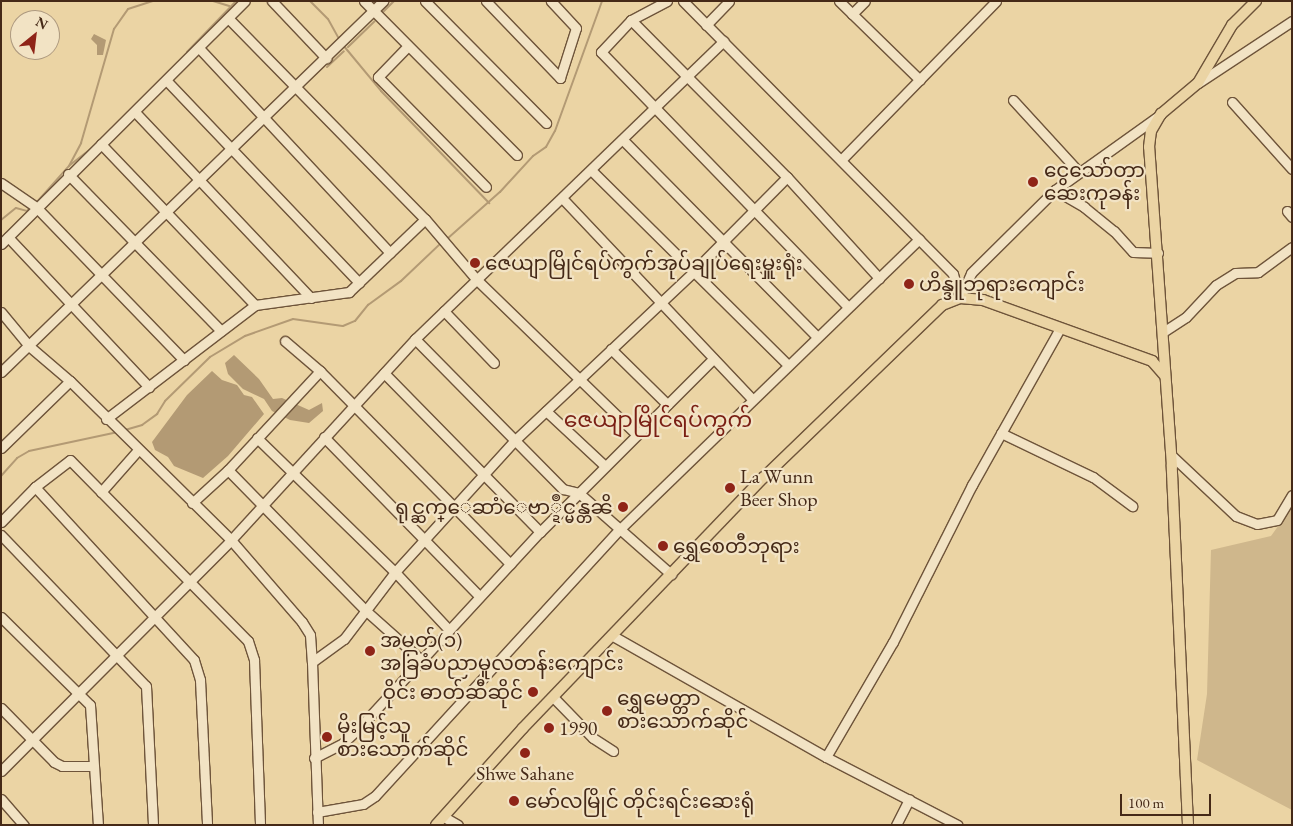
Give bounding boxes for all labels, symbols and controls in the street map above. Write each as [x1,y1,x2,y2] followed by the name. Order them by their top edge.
[10,10,60,60] north arrow
[32,12,51,33] text: N
[1044,158,1145,205] place label: ငွေသော်တာ ဆေးကုခန်း
[1026,175,1040,189] marker: ငွေသော်တာ ဆေးကုခန်း
[485,251,803,275] place label: ဇေယျာမြိုင်ရပ်ကွက်အုပ်ချုပ်ရေးမှူးရုံး
[469,257,481,269] marker: ဇေယျာမြိုင်ရပ်ကွက်အုပ်ချုပ်ရေးမှူးရုံး
[919,272,1085,296] place label: ဟိန္ဒူဘုရားကျောင်း
[903,278,915,290] marker: ဟိန္ဒူဘုရားကျောင်း
[564,407,752,433] district label: ဇေယျာမြိုင်ရပ်ကွက်
[740,464,818,511] place label: La Wunn Beer Shop
[724,482,736,494] marker: La Wunn Beer Shop
[395,495,613,519] place label: ရုင္ဆက္ေဆာံေဗာ္ဍဳင္မန္တၼိ
[617,501,629,513] marker: ရုင္ဆက္ေဆာံေဗာ္ဍဳင္မန္တၼိ
[673,534,800,558] place label: ရွှေစေတီဘုရား
[657,540,669,552] marker: ရွှေစေတီဘုရား
[380,628,624,675] place label: အမှတ်(၁) အခြခံပညာမူလတန်းကျောင်း
[364,645,376,657] marker: အမှတ်(၁) အခြခံပညာမူလတန်းကျောင်း
[382,680,523,704] place label: ဝိုင်း ဓာတ်ဆီဆိုင်
[527,686,539,698] marker: ဝိုင်း ဓာတ်ဆီဆိုင်
[617,687,749,734] place label: ရွှေမေတ္တာ စားသောက်ဆိုင်
[601,705,613,717] marker: ရွှေမေတ္တာ စားသောက်ဆိုင်
[337,714,469,761] place label: မိုးမြင့်သူ စားသောက်ဆိုင်
[559,716,597,740] place label: 1990
[543,722,555,734] marker: 1990
[321,731,333,743] marker: မိုးမြင့်သူ စားသောက်ဆိုင်
[519,747,531,759] marker: Shwe Sahane
[476,761,574,785] place label: Shwe Sahane
[1123,784,1214,816] scale bar
[525,789,754,813] place label: မော်လမြိုင် တိုင်းရင်းဆေးရုံ
[1128,793,1164,812] text: 100 m
[507,794,521,808] marker: မော်လမြိုင် တိုင်းရင်းဆေးရုံ

